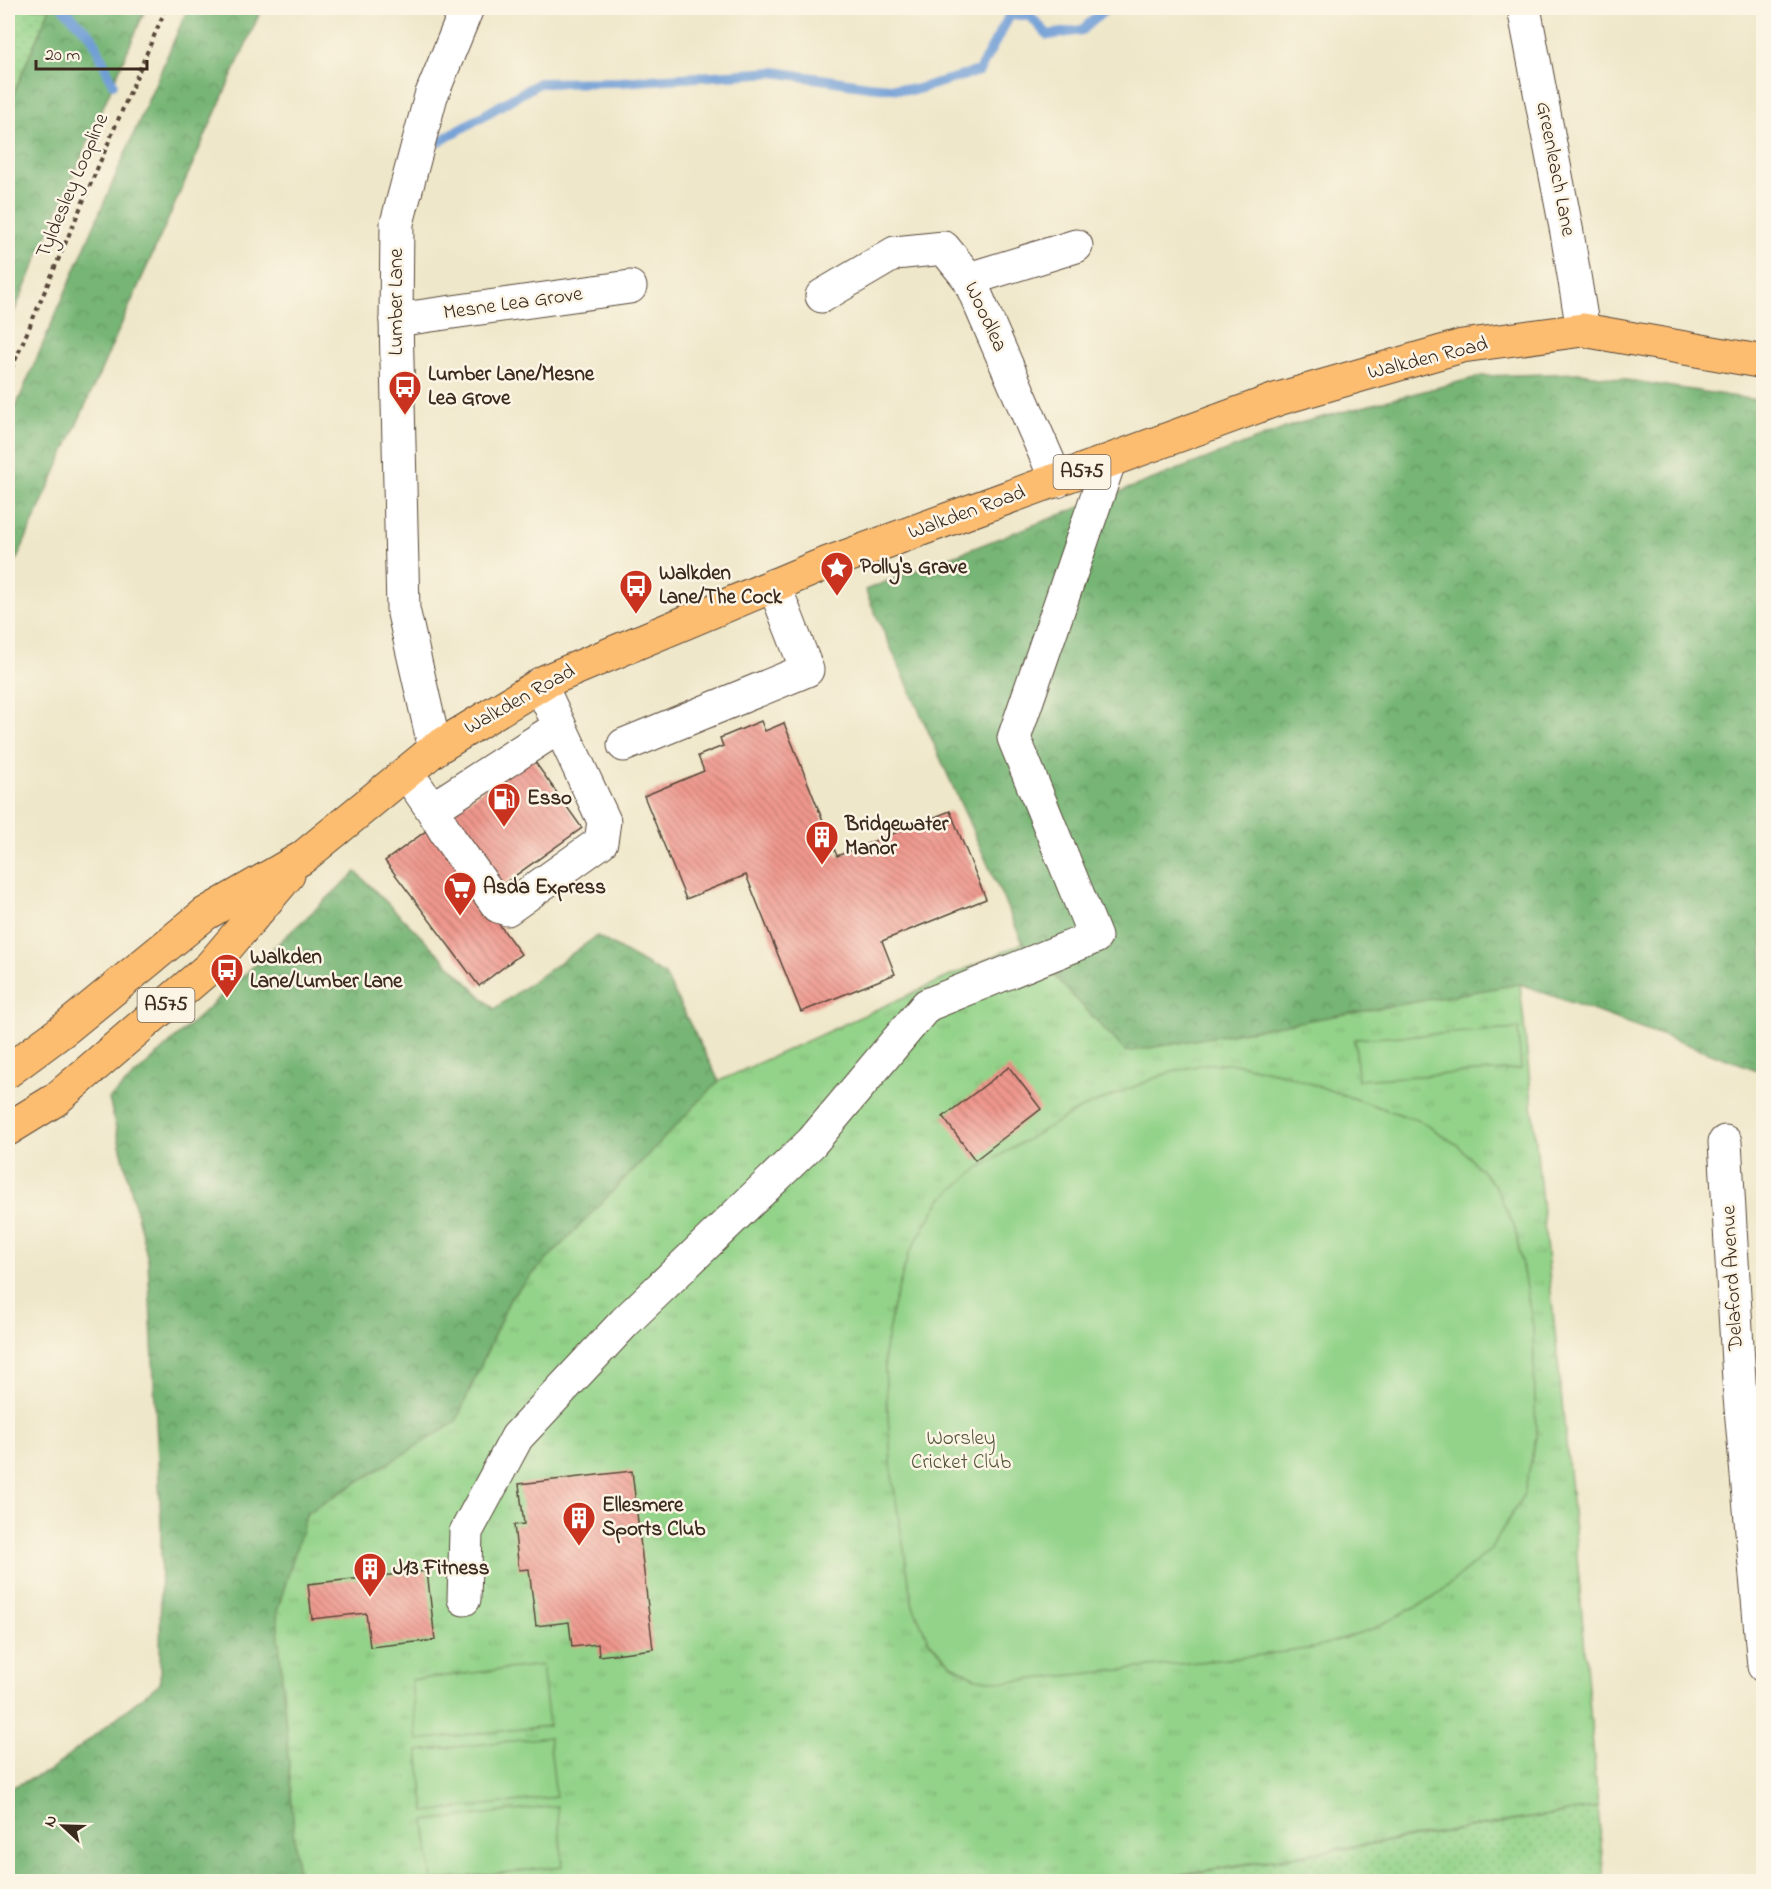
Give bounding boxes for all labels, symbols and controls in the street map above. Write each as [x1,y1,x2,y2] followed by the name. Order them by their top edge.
[36,33,147,71] scale bar
[45,43,80,69] text: 20 m
[1527,99,1583,239] street label: Greenleach Lane
[29,108,119,264] street label: Tyldesley Loopline
[382,248,412,356] street label: Lumber Lane
[956,277,1014,357] street label: Woodlea
[441,279,585,329] street label: Mesne Lea Grove
[1365,330,1491,388] street label: Walkden Road
[428,360,595,414] place label: Lumber Lane/Mesne Lea Grove
[387,369,423,416] bus stop icon: Lumber Lane/Mesne Lea Grove
[1054,455,1110,489] road number: A575
[904,478,1030,548] street label: Walkden Road
[819,550,855,597] place icon: Polly's Grave
[860,553,968,585] place label: Polly's Grave
[659,559,783,613] place label: Walkden Lane/The Cock
[618,568,654,615] bus stop icon: Walkden Lane/The Cock
[459,657,581,743] street label: Walkden Road
[486,781,522,828] fuel station icon: Esso
[527,784,572,814] place label: Esso
[844,810,949,864] place label: Bridgewater Manor
[804,819,840,866] building icon: Bridgewater Manor
[442,870,478,917] supermarket icon: Asda Express
[483,873,606,903] place label: Asda Express
[250,943,403,997] place label: Walkden Lane/Lumber Lane
[209,952,245,999] bus stop icon: Walkden Lane/Lumber Lane
[138,988,195,1022] road number: A575
[1714,1204,1752,1352] street label: Delaford Avenue
[911,1424,1011,1478] park label: Worsley Cricket Club
[602,1491,706,1545] place label: Ellesmere Sports Club
[561,1500,597,1547] building icon: Ellesmere Sports Club
[352,1551,388,1598] building icon: J13 Fitness
[393,1554,490,1584] place label: J13 Fitness
[33,1796,93,1856] north arrow
[38,1811,64,1831] text: N

